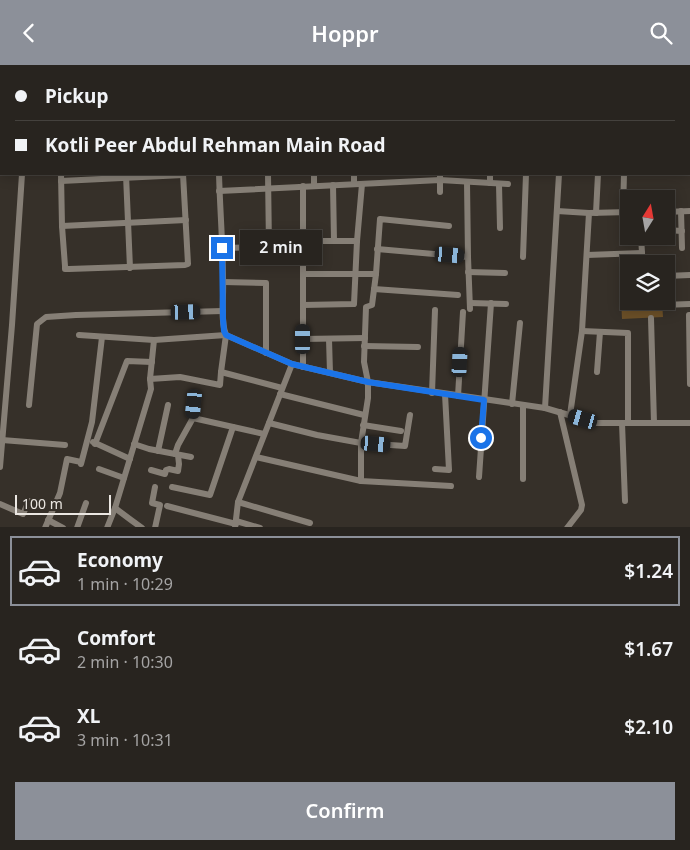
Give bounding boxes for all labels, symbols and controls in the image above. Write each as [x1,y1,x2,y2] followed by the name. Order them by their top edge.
[311,18,379,48] text: Hoppr
[15,19,43,47] icon: back
[647,19,675,47] icon: search
[45,83,108,109] text: Pickup
[45,132,385,158] text: Kotli Peer Abdul Rehman Main Road
[620,190,675,245] north arrow
[620,190,675,310] map controls
[240,231,322,265] callout: 2 min
[259,236,303,258] text: 2 min
[211,237,233,259] route end
[434,246,465,264] car
[620,255,675,310] button: layers
[170,304,201,320] car
[295,324,310,354] car
[451,347,468,377] car
[184,388,203,420] car
[566,408,599,430] car
[470,427,492,449] route start
[360,435,391,453] car
[15,493,111,516] scale bar
[22,494,63,513] text: 100 m
[77,547,163,573] text: Economy
[17,549,62,594] icon: car
[624,558,673,584] text: $1.24
[77,573,173,595] text: 1 min · 10:29
[77,625,156,651] text: Comfort
[17,627,62,672] icon: car
[624,636,673,662] text: $1.67
[77,651,173,673] text: 2 min · 10:30
[77,703,100,729] text: XL
[17,705,62,750] icon: car
[624,714,673,740] text: $2.10
[77,729,173,751] text: 3 min · 10:31
[15,782,675,840] button: Confirm

